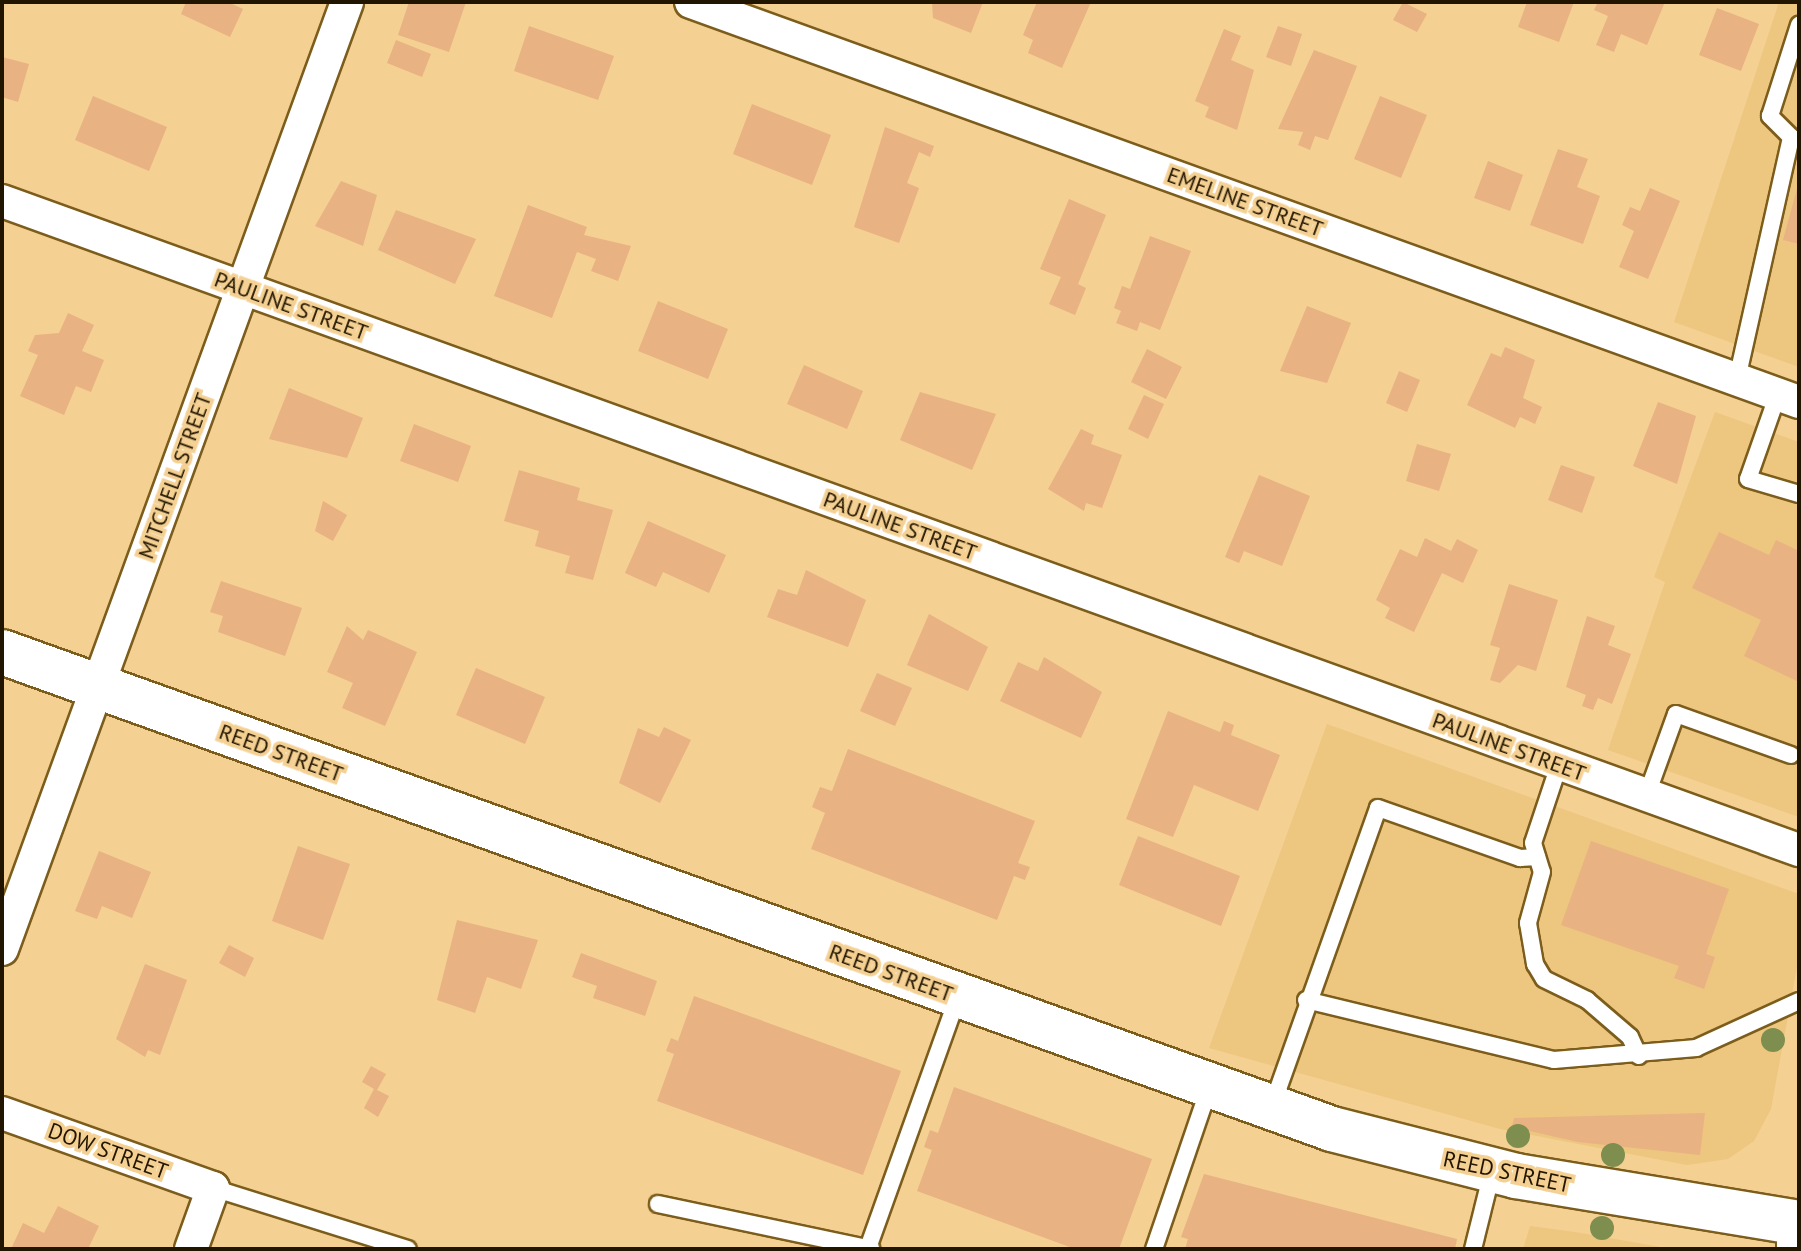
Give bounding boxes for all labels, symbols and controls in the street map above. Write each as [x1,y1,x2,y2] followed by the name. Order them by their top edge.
[1163,162,1327,242] street label: EMELINE STREET
[211,266,371,346] street label: PAULINE STREET
[133,389,217,563] street label: MITCHELL STREET
[820,486,980,566] street label: PAULINE STREET
[1429,707,1589,787] street label: PAULINE STREET
[216,718,346,788] street label: REED STREET
[826,938,956,1008] street label: REED STREET
[44,1117,172,1185] street label: DOW STREET
[1441,1146,1573,1198] street label: REED STREET

